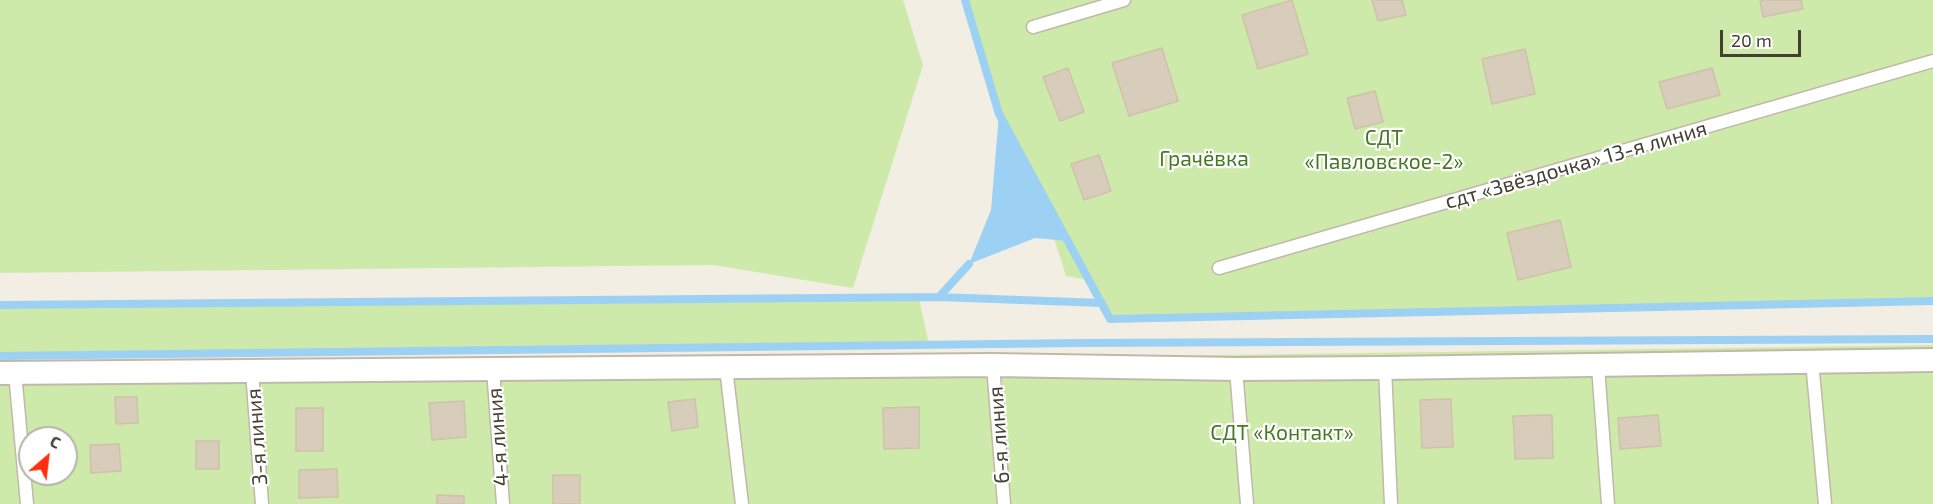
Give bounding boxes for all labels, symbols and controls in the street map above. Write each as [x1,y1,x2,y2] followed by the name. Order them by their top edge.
[1723,18,1804,56] scale bar
[1731,29,1772,51] text: 20 m
[1442,116,1710,214] street label: сдт «Звёздочка» 13-я линия
[1304,125,1464,175] park label: СДТ «Павловское-2»
[1159,146,1249,172] park label: Грачёвка
[983,385,1015,485] street label: 6-я линия
[482,387,514,487] street label: 4-я линия
[241,388,273,486] street label: 3-я линия
[1210,420,1354,446] park label: СДТ «Контакт»
[18,426,78,486] north arrow
[47,431,64,452] text: С

